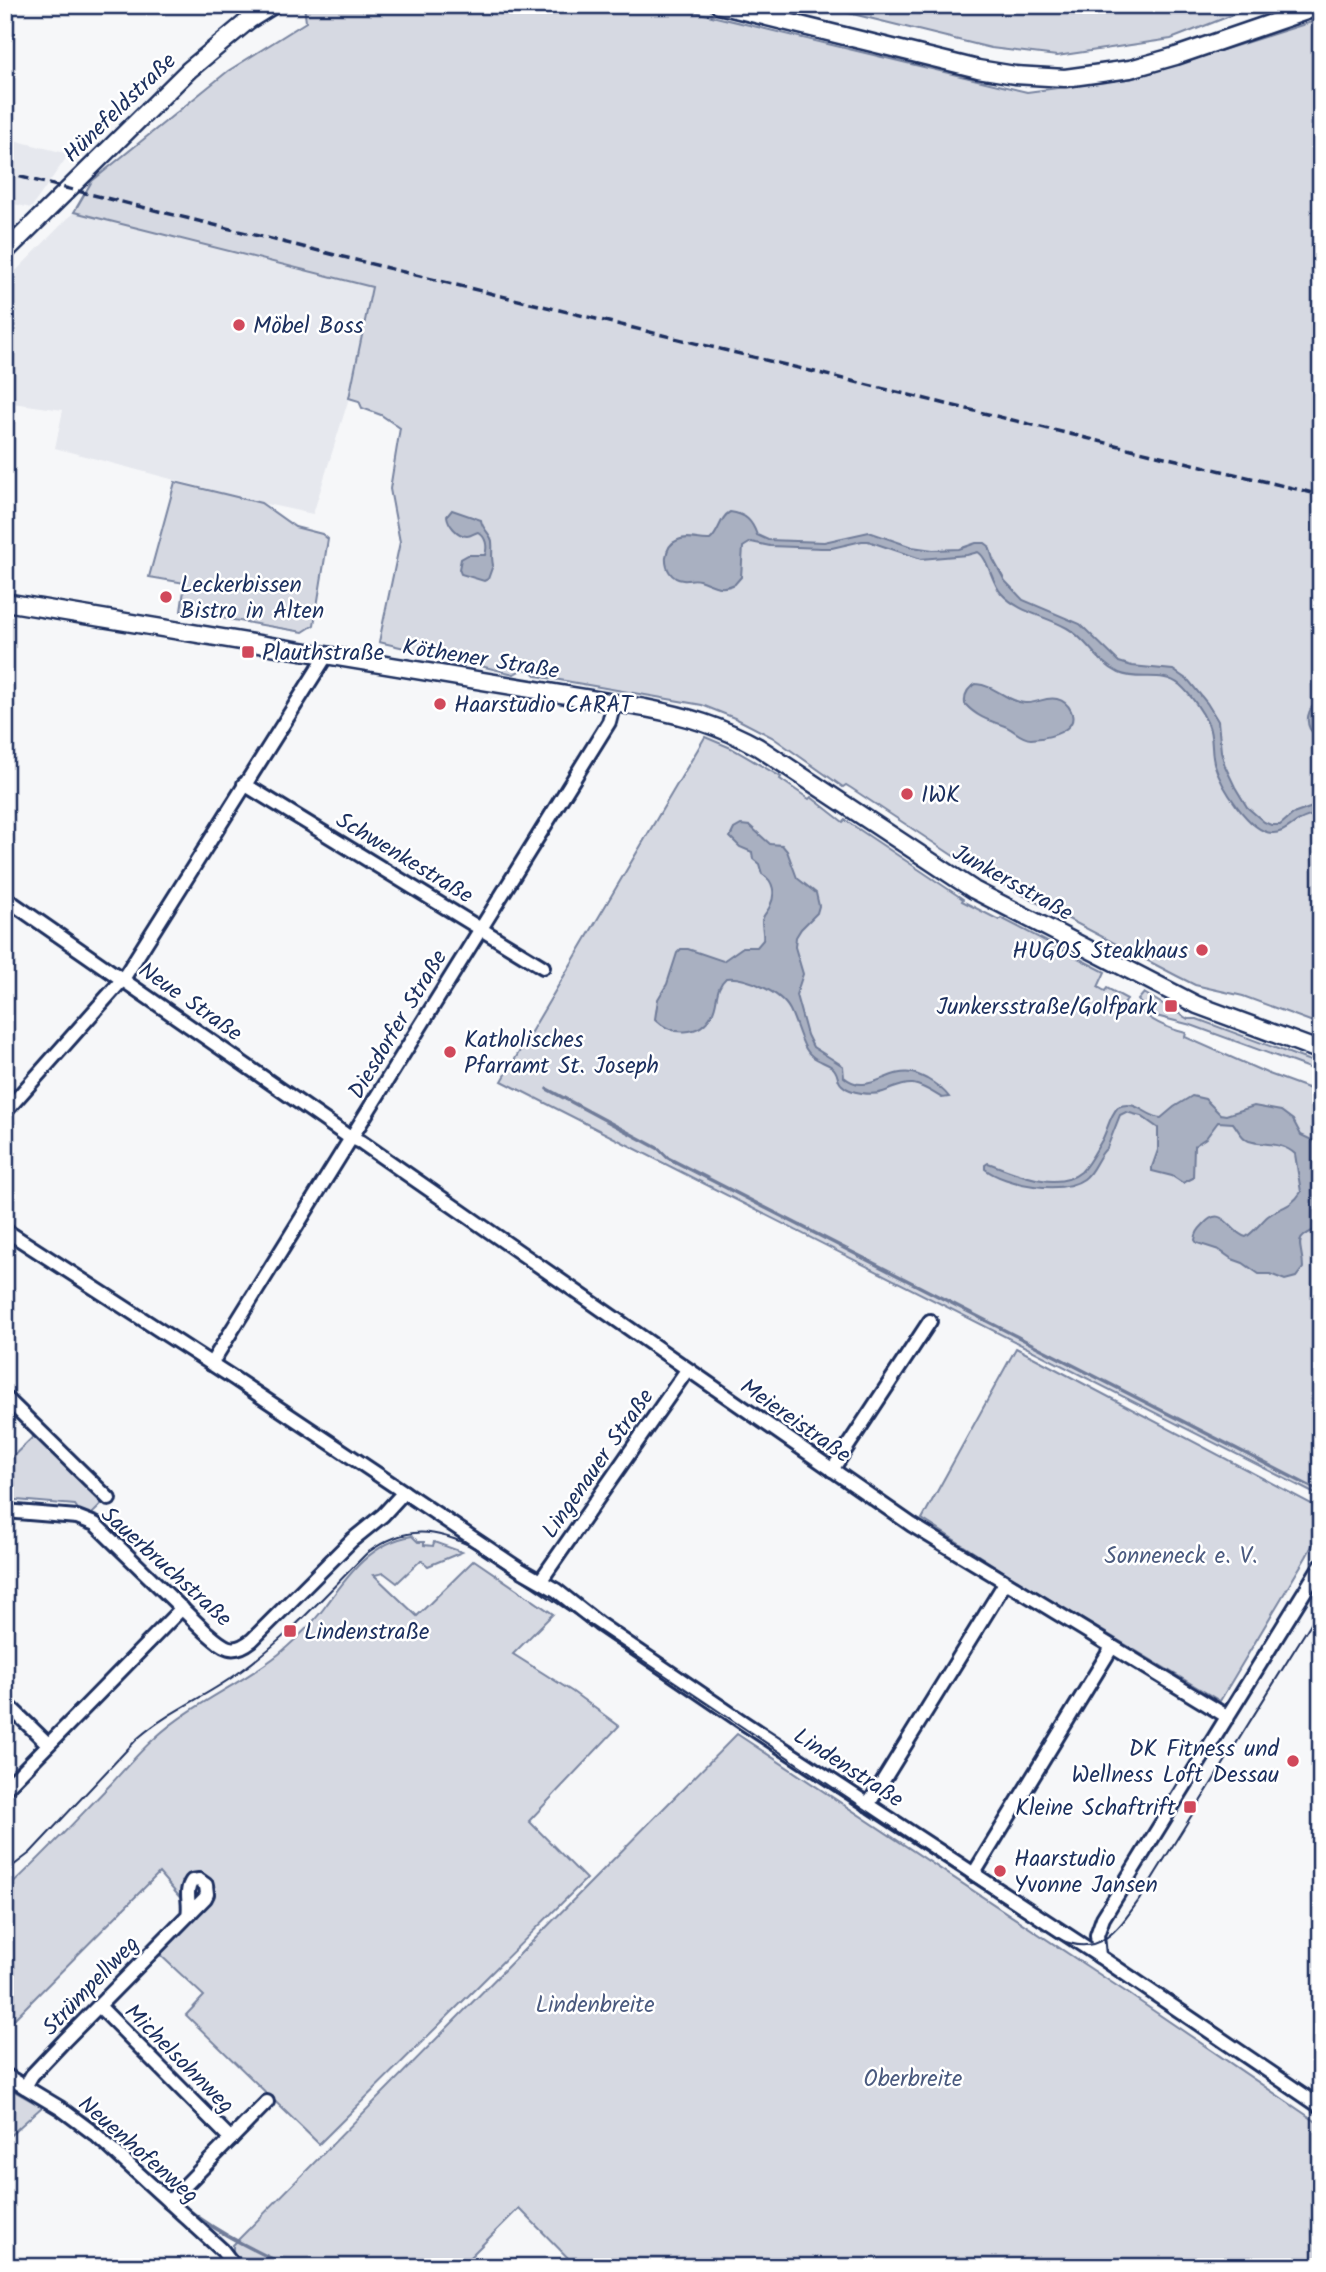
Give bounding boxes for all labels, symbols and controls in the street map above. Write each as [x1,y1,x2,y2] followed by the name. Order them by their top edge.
[55,45,185,172] street label: Hünefeldstraße
[253,309,364,345] place label: Möbel Boss
[231,317,247,333] marker: Möbel Boss
[180,568,324,630] place label: Leckerbissen Bistro in Alten
[158,589,174,605] marker: Leckerbissen Bistro in Alten
[400,630,562,690] street label: Köthener Straße
[262,636,384,672] place label: Plauthstraße
[240,644,256,660] marker: Plauthstraße
[454,688,634,724] place label: Haarstudio CARAT
[432,696,448,712] marker: Haarstudio CARAT
[921,778,960,814] place label: IWK
[899,786,915,802] marker: IWK
[328,803,480,914] street label: Schwenkestraße
[945,836,1079,932] street label: Junkersstraße
[1012,934,1188,970] place label: HUGOS Steakhaus
[1194,942,1210,958] marker: HUGOS Steakhaus
[340,943,458,1107] street label: Diesdorfer Straße
[130,954,249,1052] street label: Neue Straße
[936,990,1157,1026] place label: Junkersstraße/Golfpark
[1163,998,1179,1014] marker: Junkersstraße/Golfpark
[464,1023,659,1085] place label: Katholisches Pfarramt St. Joseph
[442,1044,458,1060] marker: Katholisches Pfarramt St. Joseph
[732,1370,858,1473] street label: Meiereistraße
[533,1382,664,1547] street label: Lingenauer Straße
[92,1498,239,1636] street label: Sauerbruchstraße
[1104,1539,1258,1575] park label: Sonneneck e. V.
[304,1615,429,1651] place label: Lindenstraße
[282,1623,298,1639] marker: Lindenstraße
[786,1719,910,1818] street label: Lindenstraße
[1072,1732,1280,1794] place label: DK Fitness und Wellness Loft Dessau
[1285,1753,1301,1769] marker: DK Fitness und Wellness Loft Dessau
[1015,1791,1177,1827] place label: Kleine Schaftrift
[1182,1799,1198,1815] marker: Kleine Schaftrift
[1014,1842,1158,1904] place label: Haarstudio Yvonne Jansen
[992,1863,1008,1879] marker: Haarstudio Yvonne Jansen
[34,1928,149,2045] street label: Strümpellweg
[535,1988,655,2024] park label: Lindenbreite
[115,1996,242,2123] street label: Michelsohnweg
[864,2062,962,2098] park label: Oberbreite
[69,2088,206,2213] street label: Neuenhofenweg

